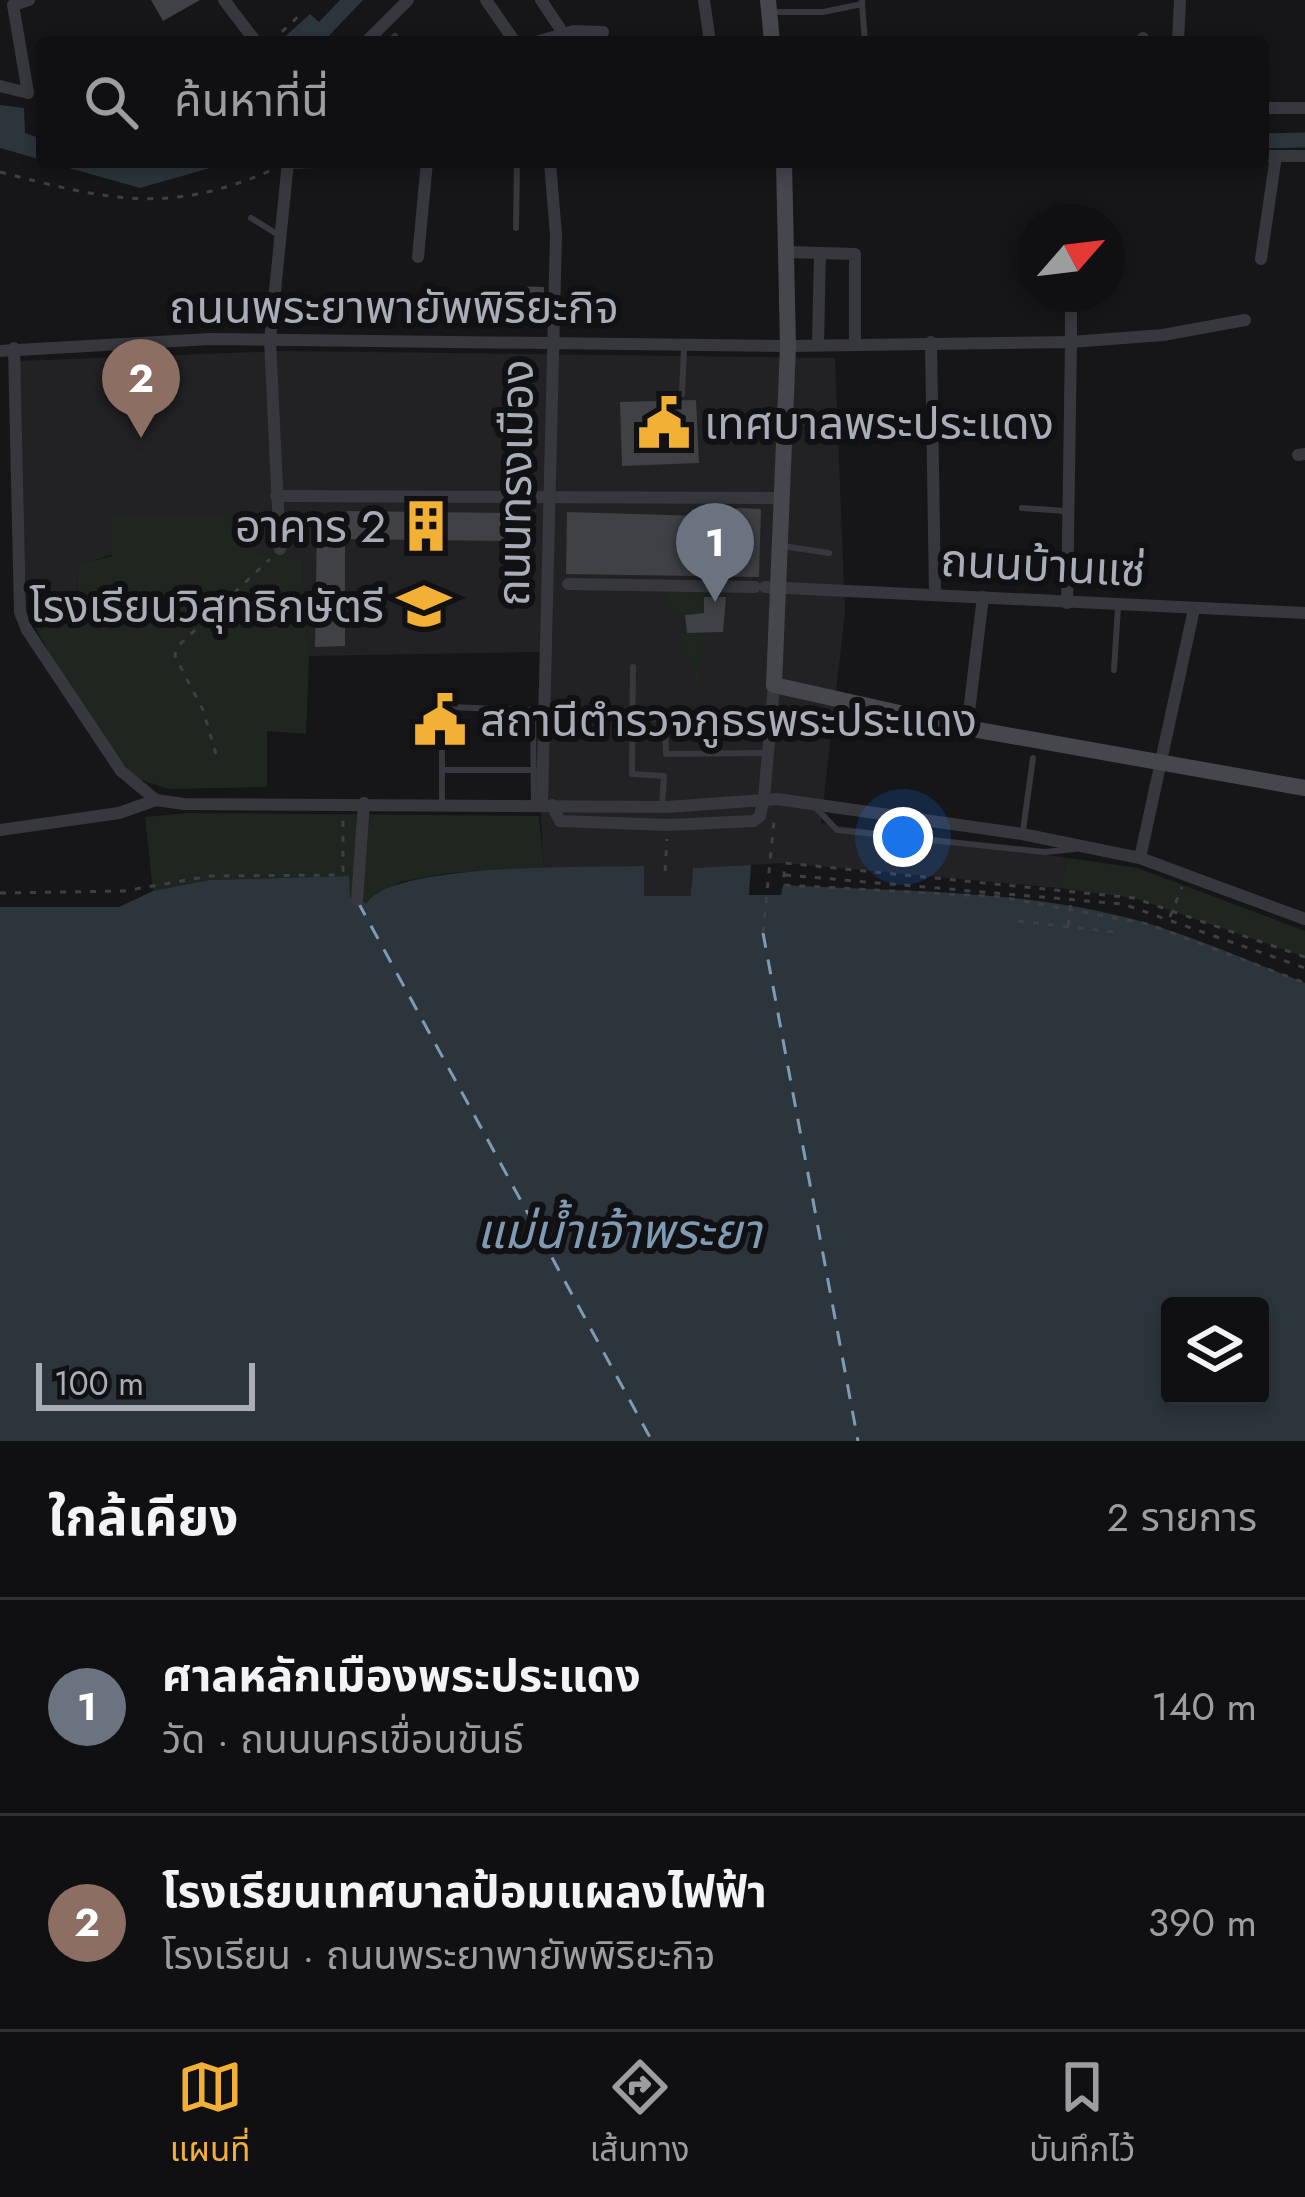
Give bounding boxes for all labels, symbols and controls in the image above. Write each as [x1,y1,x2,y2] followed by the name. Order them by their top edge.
[36,36,1269,168] search box
[174,68,329,133] text: ค้นหาที่นี่
[78,69,144,135] icon: search
[1017,204,1125,312] north arrow
[169,275,619,340] street label: ถนนพระยาพายัพพิริยะกิจ
[102,339,180,438] pin: 2
[481,359,550,607] street label: ถนนทรงเมือง
[704,391,1054,456] place label: เทศบาลพระประแดง
[635,394,693,452] public building icon: เทศบาลพระประแดง
[235,494,386,559] place label: อาคาร 2
[397,497,455,555] building icon: อาคาร 2
[676,503,754,602] pin: 1
[939,528,1147,603] street label: ถนนบ้านแซ่
[29,574,384,639] place label: โรงเรียนวิสุทธิกษัตรี
[395,577,453,635] school or university icon: โรงเรียนวิสุทธิกษัตรี
[480,688,977,753] place label: สถานีตำรวจภูธรพระประแดง
[411,691,469,749] public building icon: สถานีตำรวจภูธรพระประแดง
[873,807,933,867] your location
[477,1197,764,1266] water label: แม่น้ำเจ้าพระยา
[1161,1297,1269,1405] map controls
[1161,1297,1269,1405] button: layers
[36,1357,255,1410] scale bar
[54,1360,144,1407] text: 100 m
[48,1480,238,1554] text: ใกล้เคียง
[1107,1489,1257,1546] text: 2 รายการ
[162,1643,641,1708] text: ศาลหลักเมืองพระประแดง
[77,1678,97,1735] text: 1
[1151,1678,1257,1735] text: 140 m
[162,1711,524,1768] text: วัด · ถนนนครเขื่อนขันธ์
[162,1859,767,1924] text: โรงเรียนเทศบาลป้อมแผลงไฟฟ้า
[74,1894,100,1951] text: 2
[1148,1894,1257,1951] text: 390 m
[162,1927,715,1984] text: โรงเรียน · ถนนพระยาพายัพพิริยะกิจ
[170,2054,250,2176] tab: แผนที่
[590,2054,690,2176] tab: เส้นทาง
[1029,2054,1135,2176] tab: บันทึกไว้

